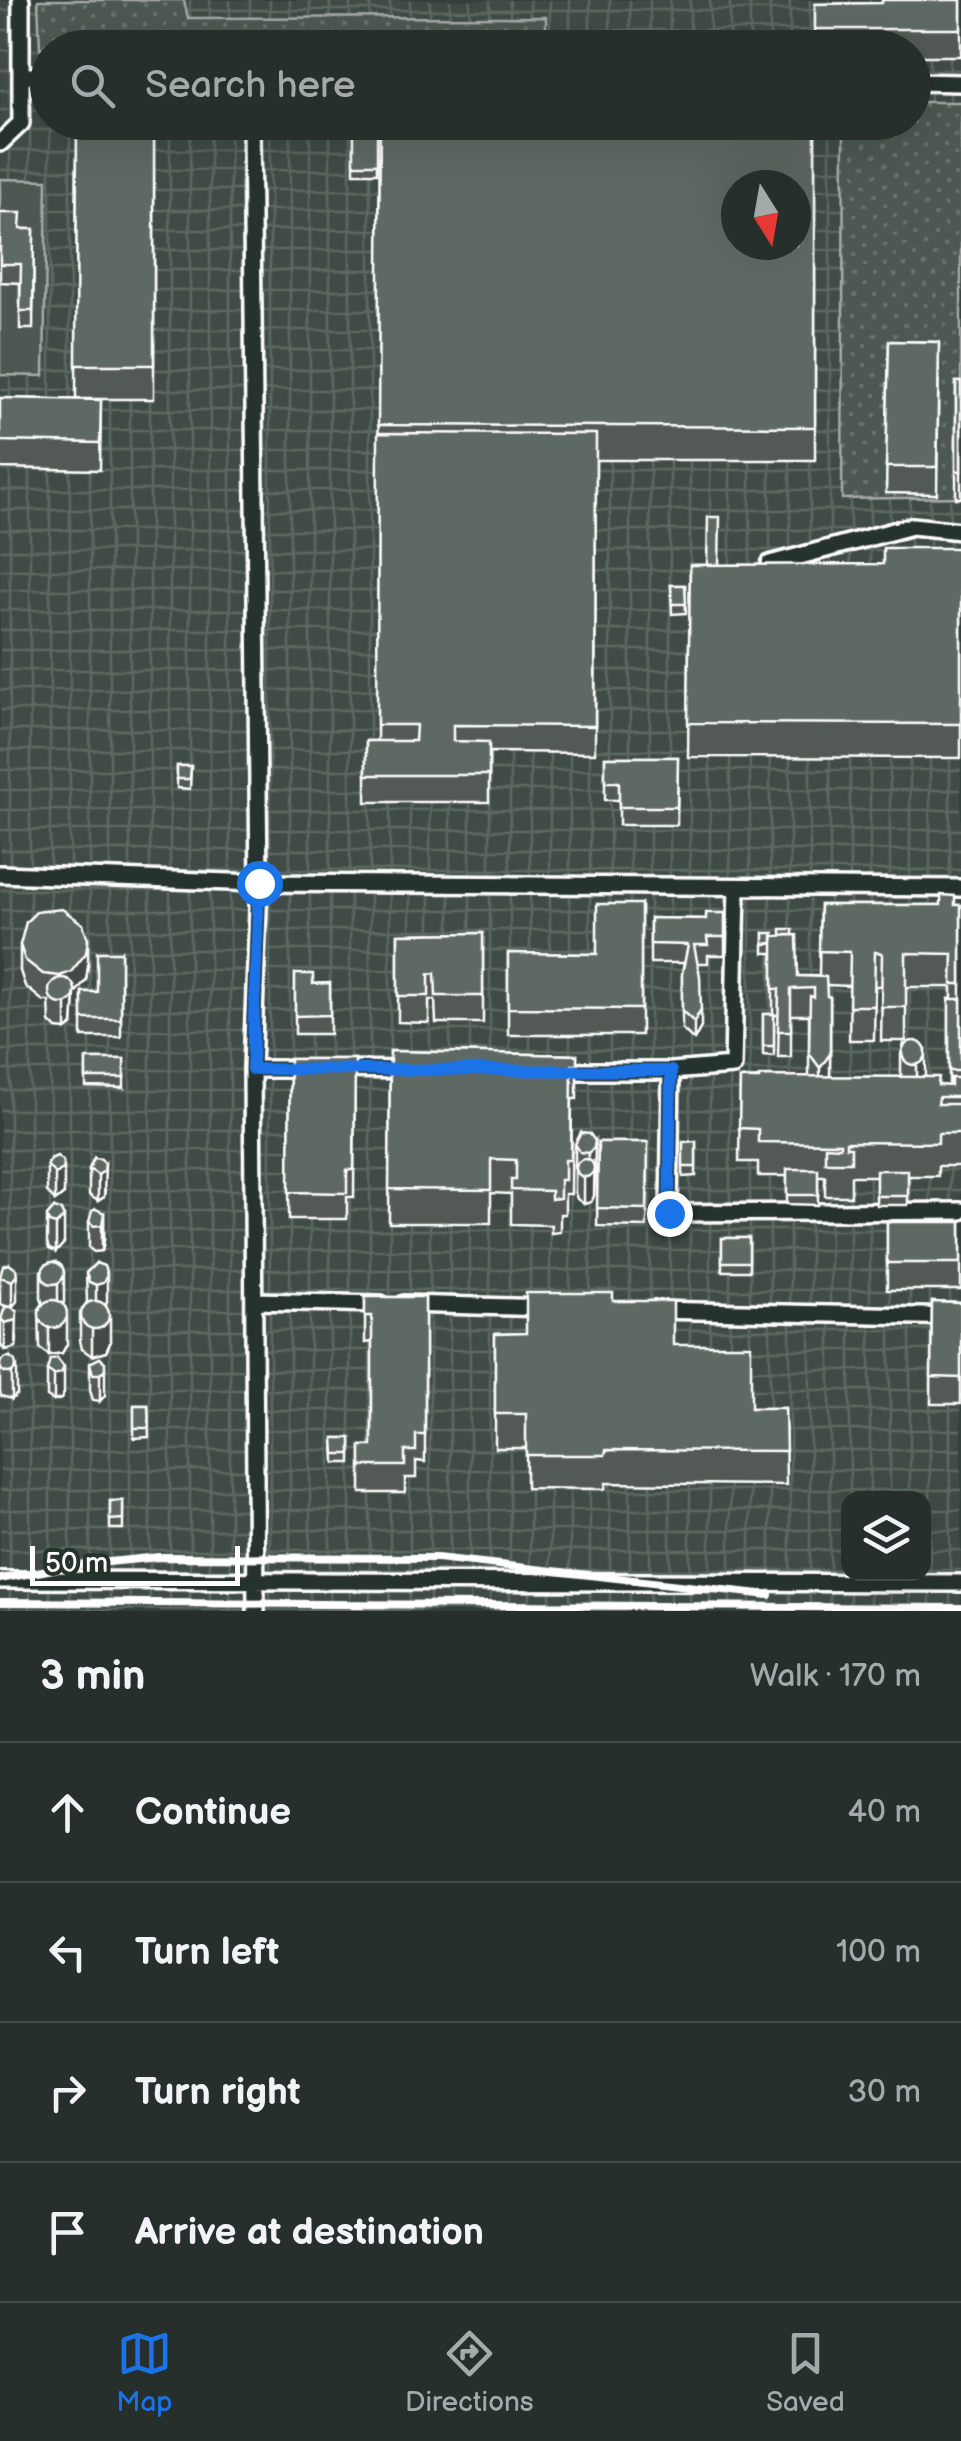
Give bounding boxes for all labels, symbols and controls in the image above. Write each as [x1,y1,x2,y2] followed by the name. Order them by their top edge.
[30,30,931,140] search box
[65,58,120,113] icon: search
[145,63,356,108] text: Search here
[721,170,811,260] north arrow
[237,861,283,907] route start
[647,1191,693,1237] route end
[841,1491,931,1581] map controls
[841,1491,931,1581] button: layers
[30,1541,240,1586] scale bar
[45,1547,108,1580] text: 50 m
[40,1651,145,1702] text: 3 min
[750,1657,921,1696] text: Walk · 170 m
[40,1785,95,1840] icon: ahead
[135,1790,291,1835] text: Continue
[848,1793,921,1832] text: 40 m
[40,1925,95,1980] icon: left
[135,1930,279,1975] text: Turn left
[836,1933,921,1972] text: 100 m
[40,2065,95,2120] icon: right
[135,2070,300,2115] text: Turn right
[847,2073,921,2112] text: 30 m
[40,2205,95,2260] icon: arrive
[135,2210,484,2255] text: Arrive at destination
[116,2326,173,2419] tab: Map
[405,2326,534,2419] tab: Directions
[766,2326,845,2419] tab: Saved

